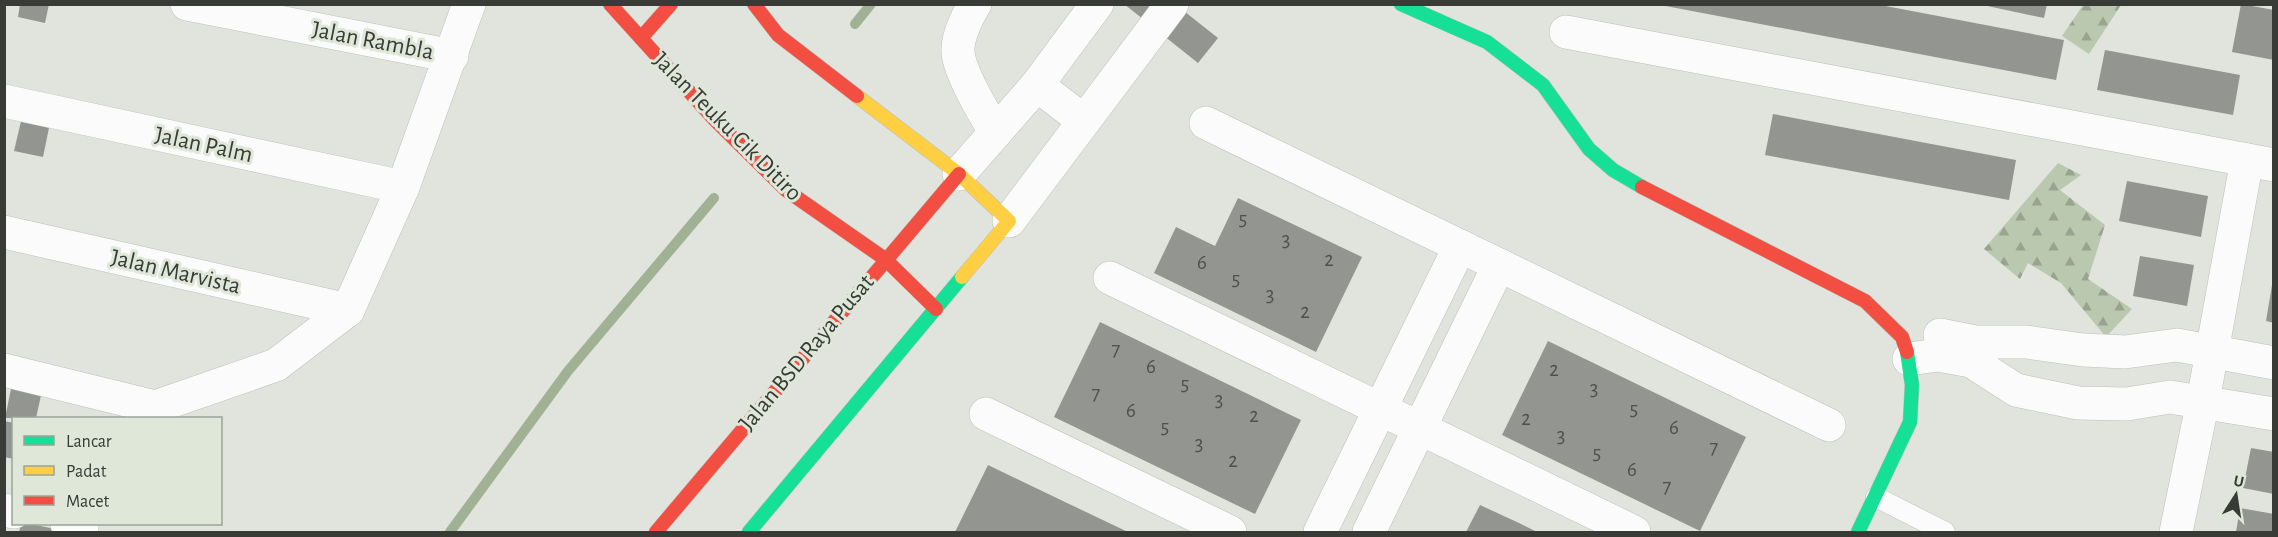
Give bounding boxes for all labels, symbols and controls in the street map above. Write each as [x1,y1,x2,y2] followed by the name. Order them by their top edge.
[310,17,436,65] street label: Jalan Rambla
[648,48,806,206] street label: Jalan Teuku Cik Ditiro
[153,123,255,167] street label: Jalan Palm
[1239,208,1247,229] house number: 5
[1282,229,1290,250] house number: 3
[109,245,243,299] street label: Jalan Marvista
[1324,249,1334,270] house number: 2
[1197,252,1207,273] house number: 6
[1232,268,1240,289] house number: 5
[735,270,879,435] street label: Jalan BSD Raya Pusat
[1266,284,1274,305] house number: 3
[1300,301,1310,322] house number: 2
[1112,339,1121,360] house number: 7
[1146,356,1156,377] house number: 6
[1549,359,1559,380] house number: 2
[1181,373,1189,394] house number: 5
[1590,378,1598,399] house number: 3
[1092,383,1101,404] house number: 7
[1215,389,1223,410] house number: 3
[1630,398,1638,419] house number: 5
[1126,400,1136,421] house number: 6
[1249,405,1259,426] house number: 2
[1521,408,1531,429] house number: 2
[1161,416,1169,437] house number: 5
[12,417,222,525] legend
[1669,417,1679,438] house number: 6
[1557,425,1565,446] house number: 3
[66,433,112,451] text: Lancar
[1195,433,1203,454] house number: 3
[1710,437,1719,458] house number: 7
[1593,442,1601,463] house number: 5
[1228,450,1238,471] house number: 2
[1627,459,1637,480] house number: 6
[66,463,107,481] text: Padat
[2206,465,2266,525] north arrow
[2232,472,2246,490] text: U
[1663,476,1672,497] house number: 7
[66,493,110,511] text: Macet

